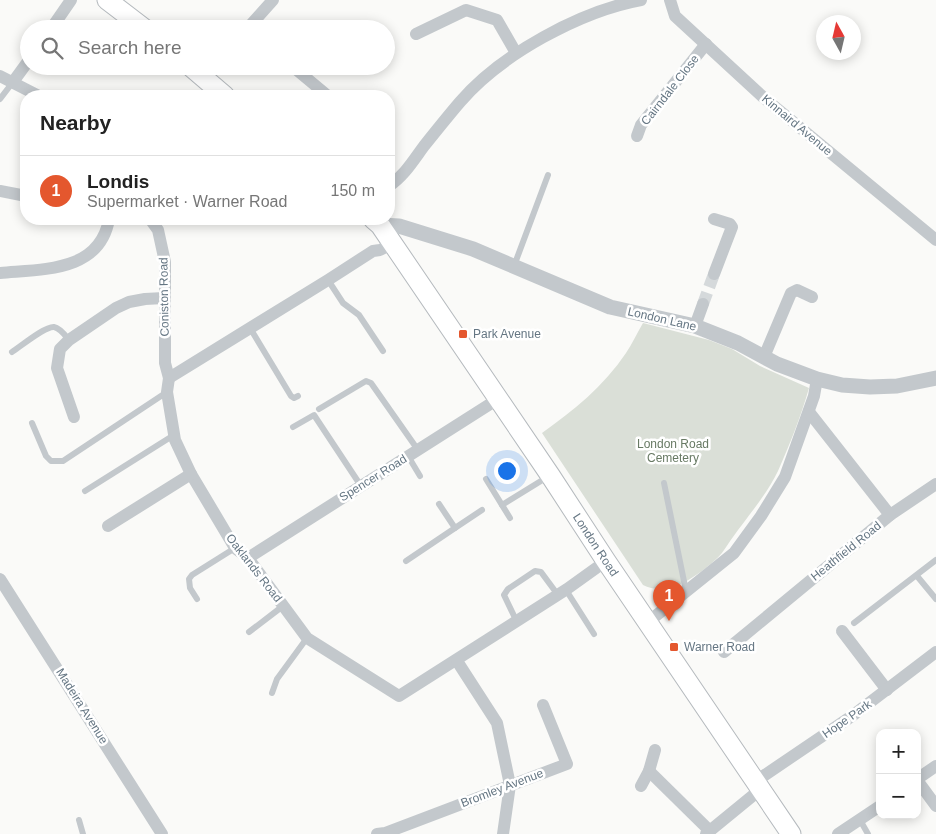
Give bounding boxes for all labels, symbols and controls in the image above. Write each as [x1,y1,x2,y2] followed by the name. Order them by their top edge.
[816,15,861,60] north arrow
[20,20,395,75] search box
[38,34,66,62] icon: search
[78,37,182,58] text: Search here
[638,52,702,128] street label: Cairndale Close
[759,92,835,159] street label: Kinnaird Avenue
[40,111,111,134] text: Nearby
[87,171,149,192] text: Londis
[52,182,60,199] text: 1
[331,182,375,199] text: 150 m
[87,193,287,210] text: Supermarket · Warner Road
[156,257,172,337] street label: Coniston Road
[626,304,698,334] street label: London Lane
[473,327,541,341] place label: Park Avenue
[457,328,469,340] marker: Park Avenue
[637,437,709,465] park label: London Road Cemetery
[337,452,409,504] street label: Spencer Road
[494,458,520,484] your location
[570,511,621,579] street label: London Road
[808,518,884,584] street label: Heathfield Road
[223,531,285,605] street label: Oaklands Road
[653,580,685,621] pin: 1
[684,640,755,654] place label: Warner Road
[668,641,680,653] marker: Warner Road
[53,666,111,747] street label: Madeira Avenue
[820,696,875,741] street label: Hope Park
[876,729,921,819] map controls
[876,729,921,774] button: +
[459,766,545,810] street label: Bromley Avenue
[876,774,921,819] button: −

